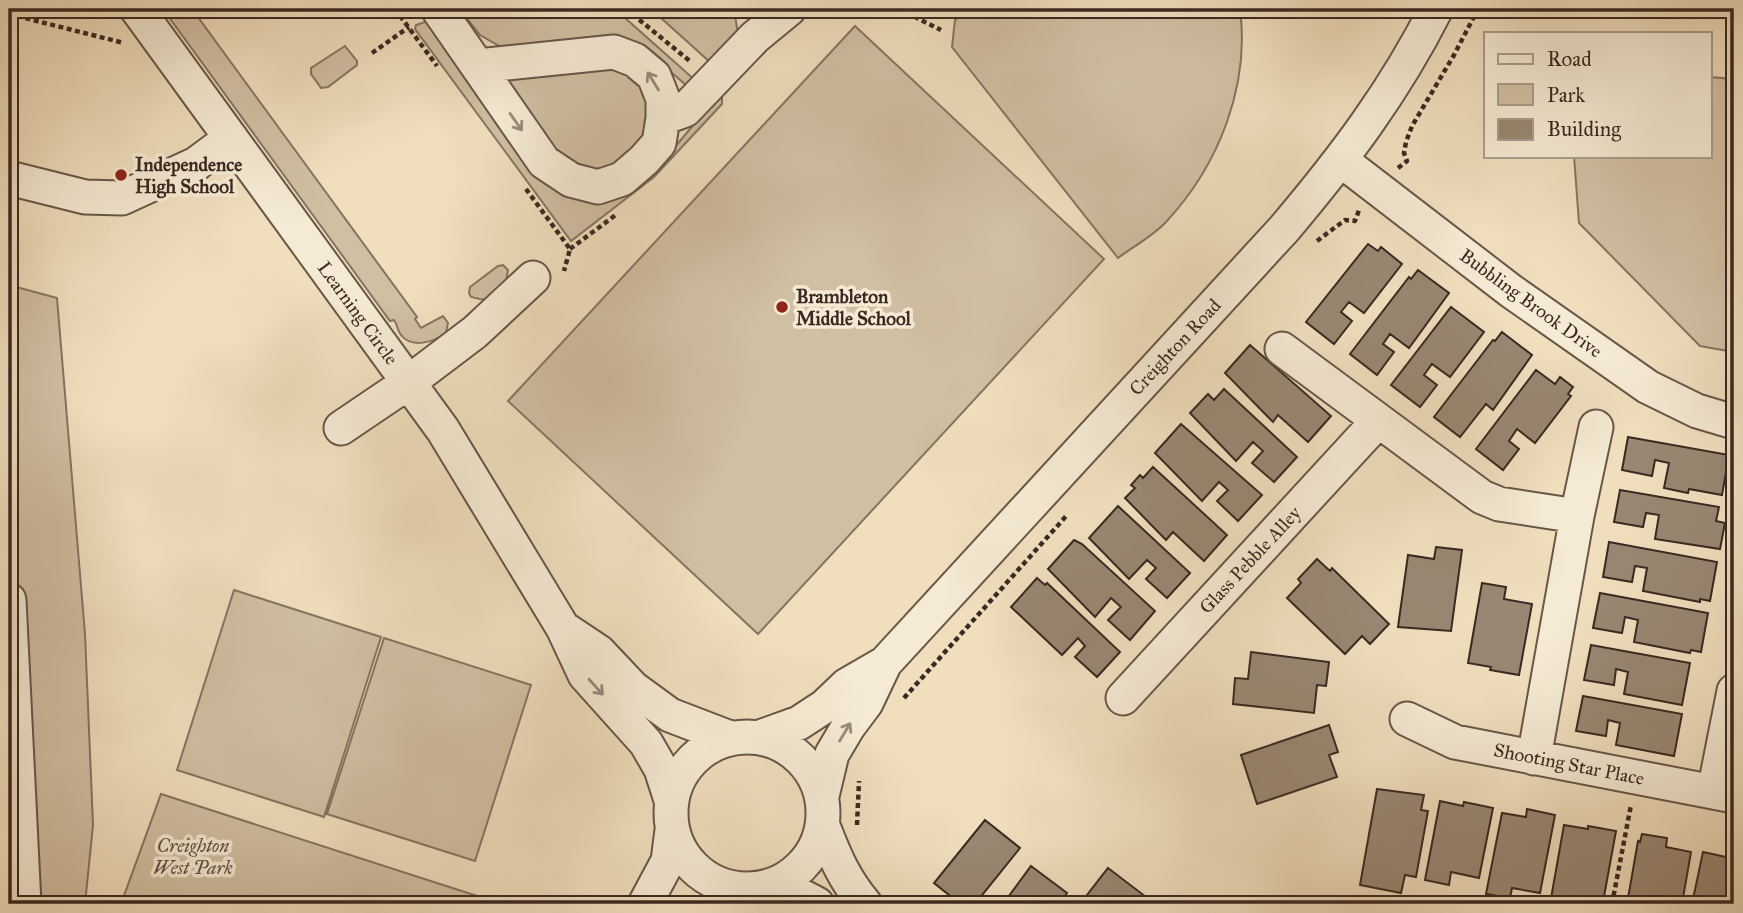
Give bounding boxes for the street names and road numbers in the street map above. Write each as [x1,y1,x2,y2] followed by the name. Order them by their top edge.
[1455,244,1607,363] street label: Bubbling Brook Drive
[312,257,403,370] street label: Learning Circle
[1124,294,1227,401] street label: Creighton Road
[1194,501,1306,618] street label: Glass Pebble Alley
[1492,738,1646,791] street label: Shooting Star Place

